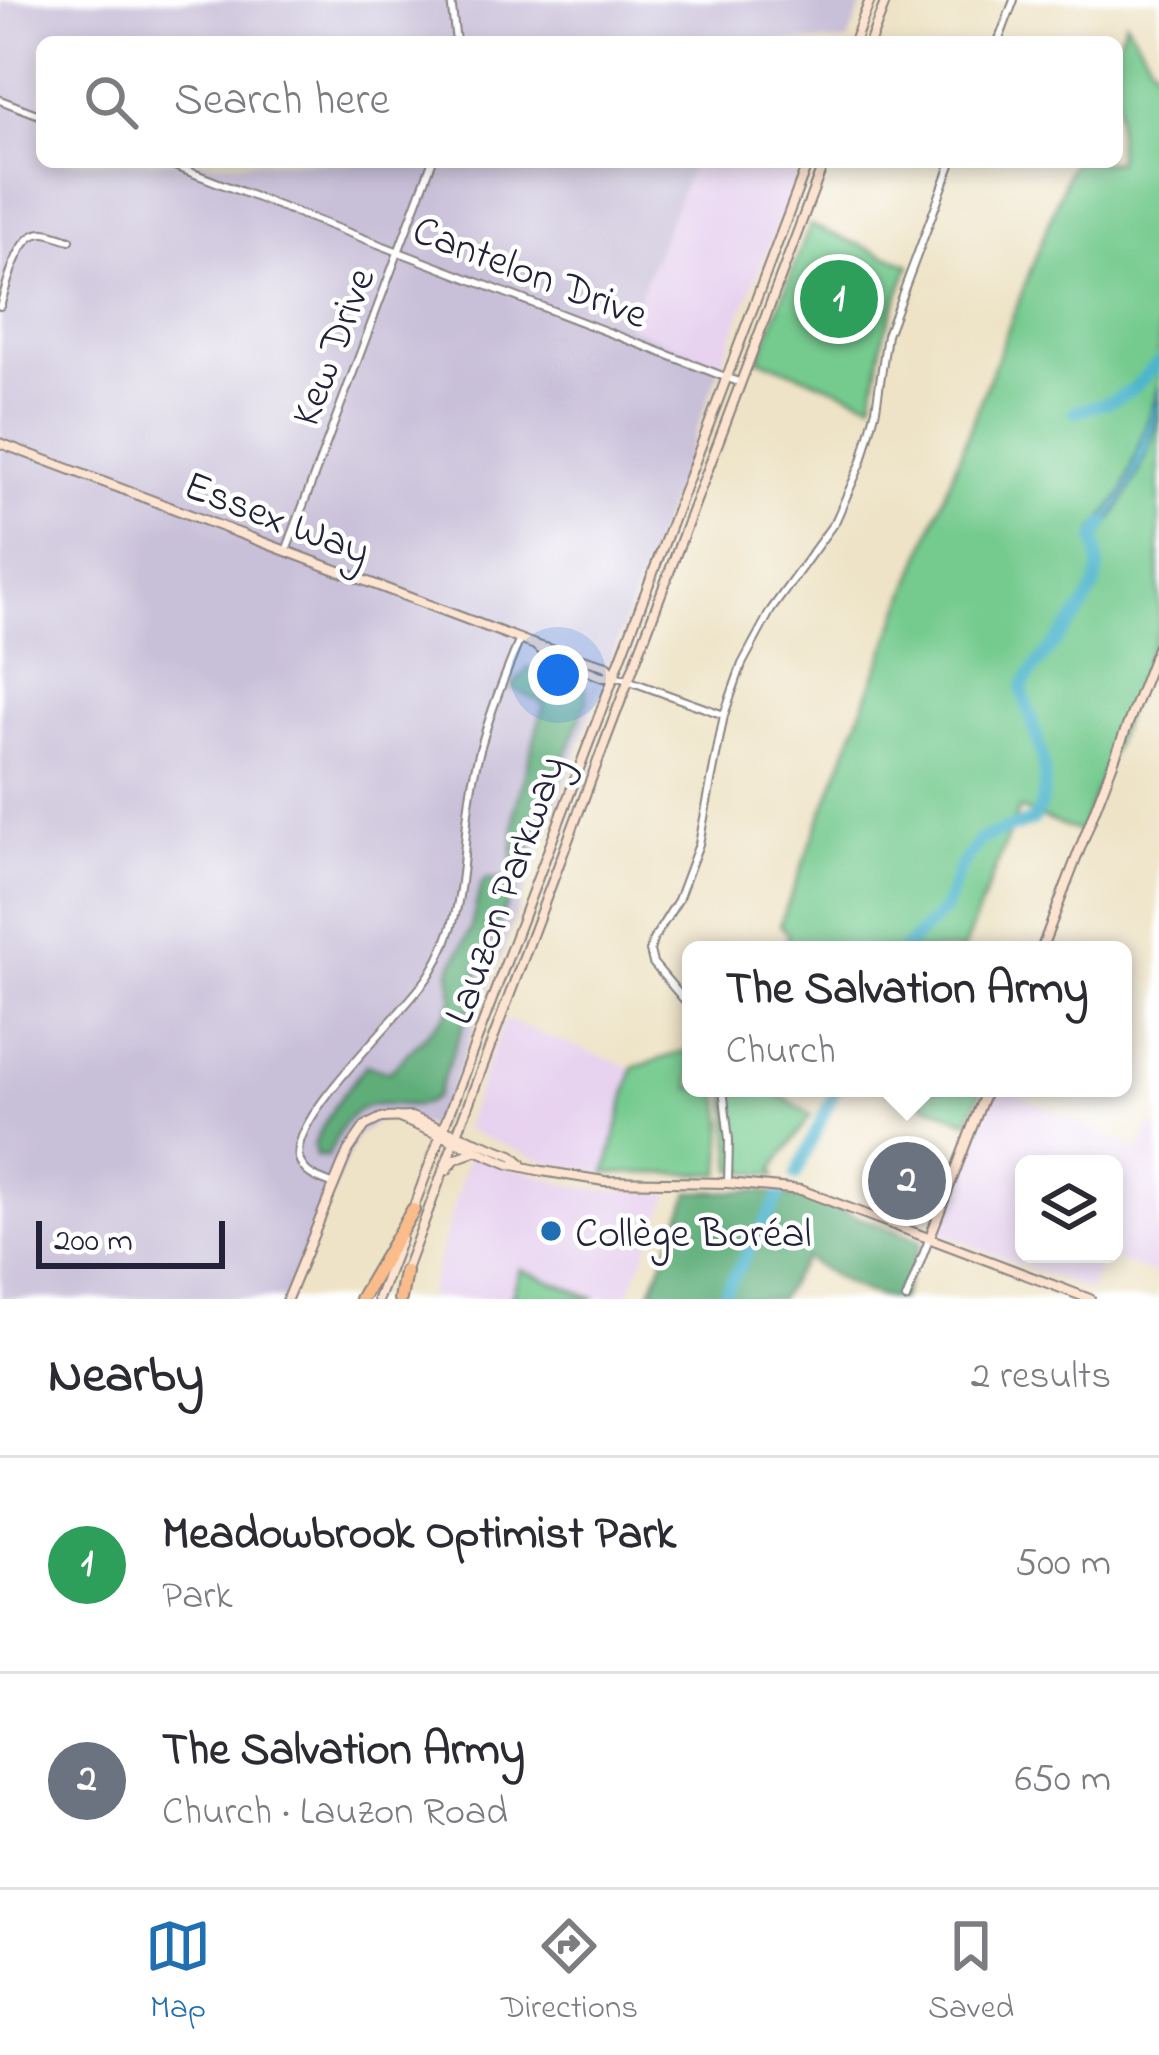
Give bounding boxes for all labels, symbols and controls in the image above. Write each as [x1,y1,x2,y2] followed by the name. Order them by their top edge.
[36,36,1123,168] search box
[78,69,144,135] icon: search
[174,69,390,135] text: Search here
[403,201,656,347] street label: Cantelon Drive
[800,254,878,344] pin: 1
[277,260,393,436] street label: Kew Drive
[174,457,378,584] street label: Essex Way
[528,645,588,705] your location
[430,747,584,1034] street label: Lauzon Parkway
[682,941,1132,1097] popup
[726,958,1088,1024] text: The Salvation Army
[726,1024,836,1081] text: Church
[868,1136,946,1226] pin: 2
[1015,1155,1123,1263] map controls
[1015,1155,1123,1263] button: layers
[575,1205,811,1266] place label: Collège Boréal
[36,1215,225,1268] scale bar
[54,1218,133,1266] text: 200 m
[538,1218,564,1244] marker: Collège Boréal
[48,1340,204,1415] text: Nearby
[971,1349,1111,1406] text: 2 results
[162,1503,676,1569] text: Meadowbrook Optimist Park
[81,1536,93,1593] text: 1
[1015,1536,1111,1593] text: 500 m
[162,1569,232,1626] text: Park
[162,1719,525,1785] text: The Salvation Army
[77,1752,97,1809] text: 2
[1015,1752,1111,1809] text: 650 m
[162,1785,508,1842] text: Church · Lauzon Road
[145,1913,211,2033] tab: Map
[501,1913,638,2033] tab: Directions
[928,1913,1014,2033] tab: Saved

